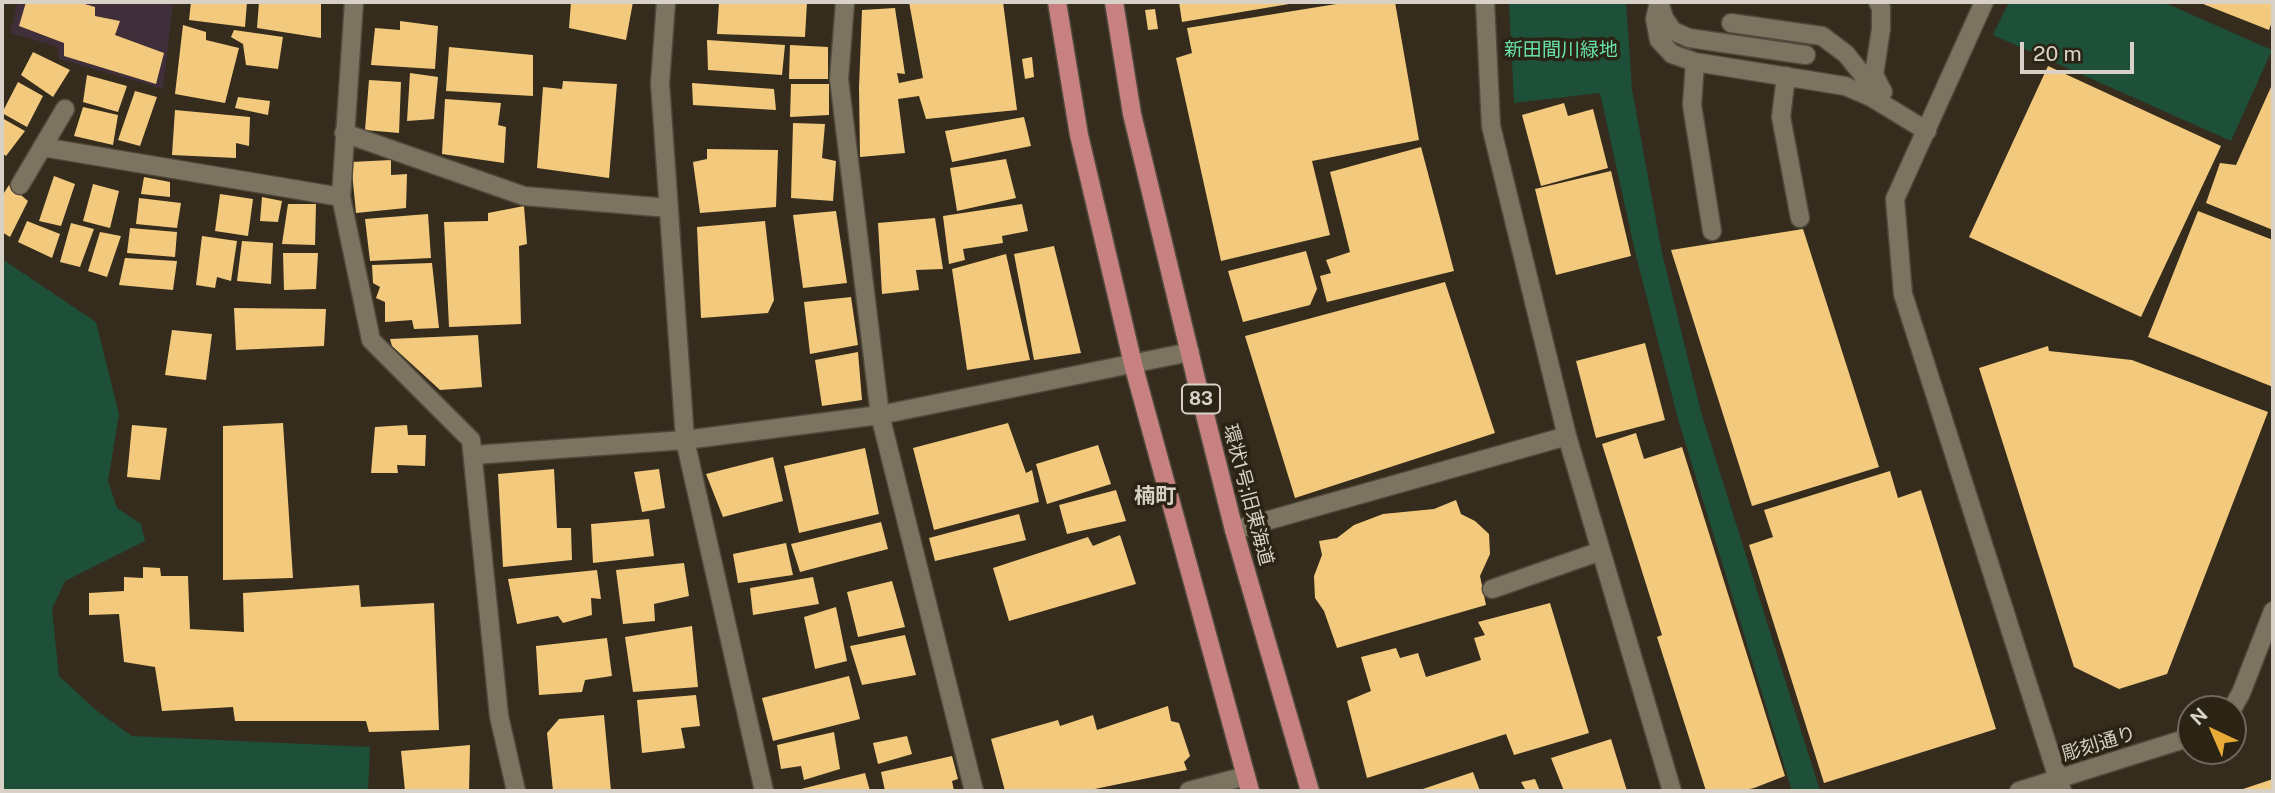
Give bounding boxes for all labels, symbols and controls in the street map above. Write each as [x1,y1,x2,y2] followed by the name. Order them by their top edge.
[2023,28,2137,72] scale bar
[1504,39,1618,61] park label: 新田間川緑地
[2033,41,2082,66] text: 20 m
[1182,384,1220,414] road number: 83
[1218,422,1278,568] street label: 環状1号;旧東海道
[1134,484,1176,510] district label: 楠町
[2177,695,2247,765] north arrow
[2186,703,2212,729] text: N
[2059,722,2139,766] street label: 彫刻通り

